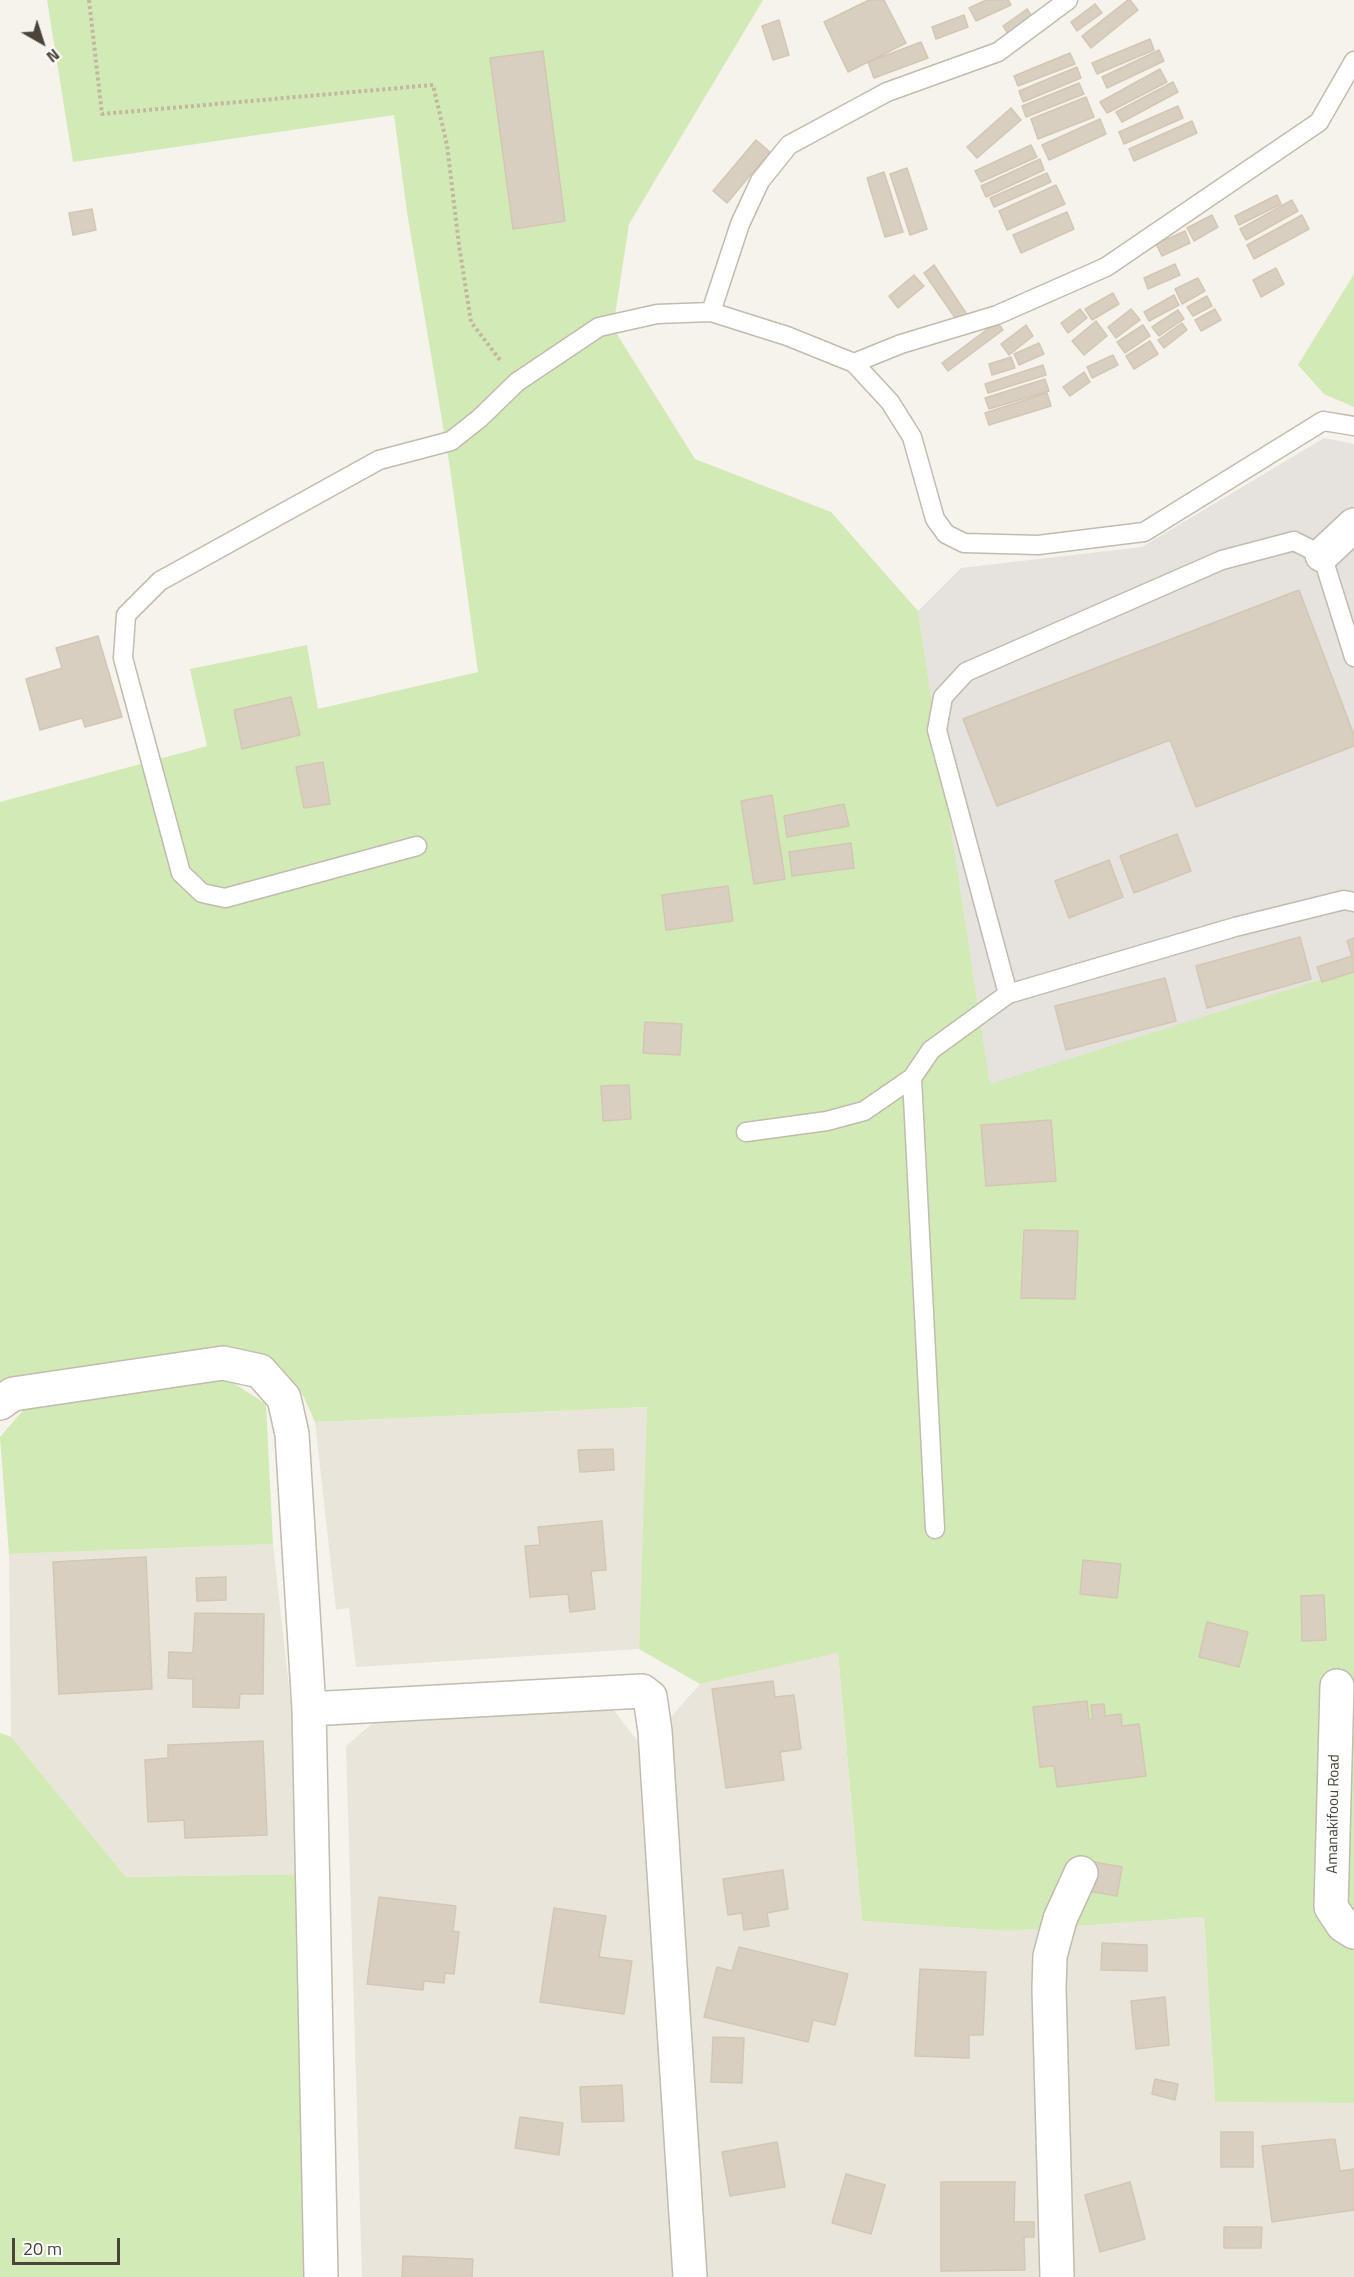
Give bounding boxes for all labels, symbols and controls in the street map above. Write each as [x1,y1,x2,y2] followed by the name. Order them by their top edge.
[12,12,72,72] north arrow
[41,43,65,69] text: N
[1324,1754,1344,1874] street label: Amanakifoou Road
[15,2226,123,2264] scale bar
[23,2235,62,2262] text: 20 m

